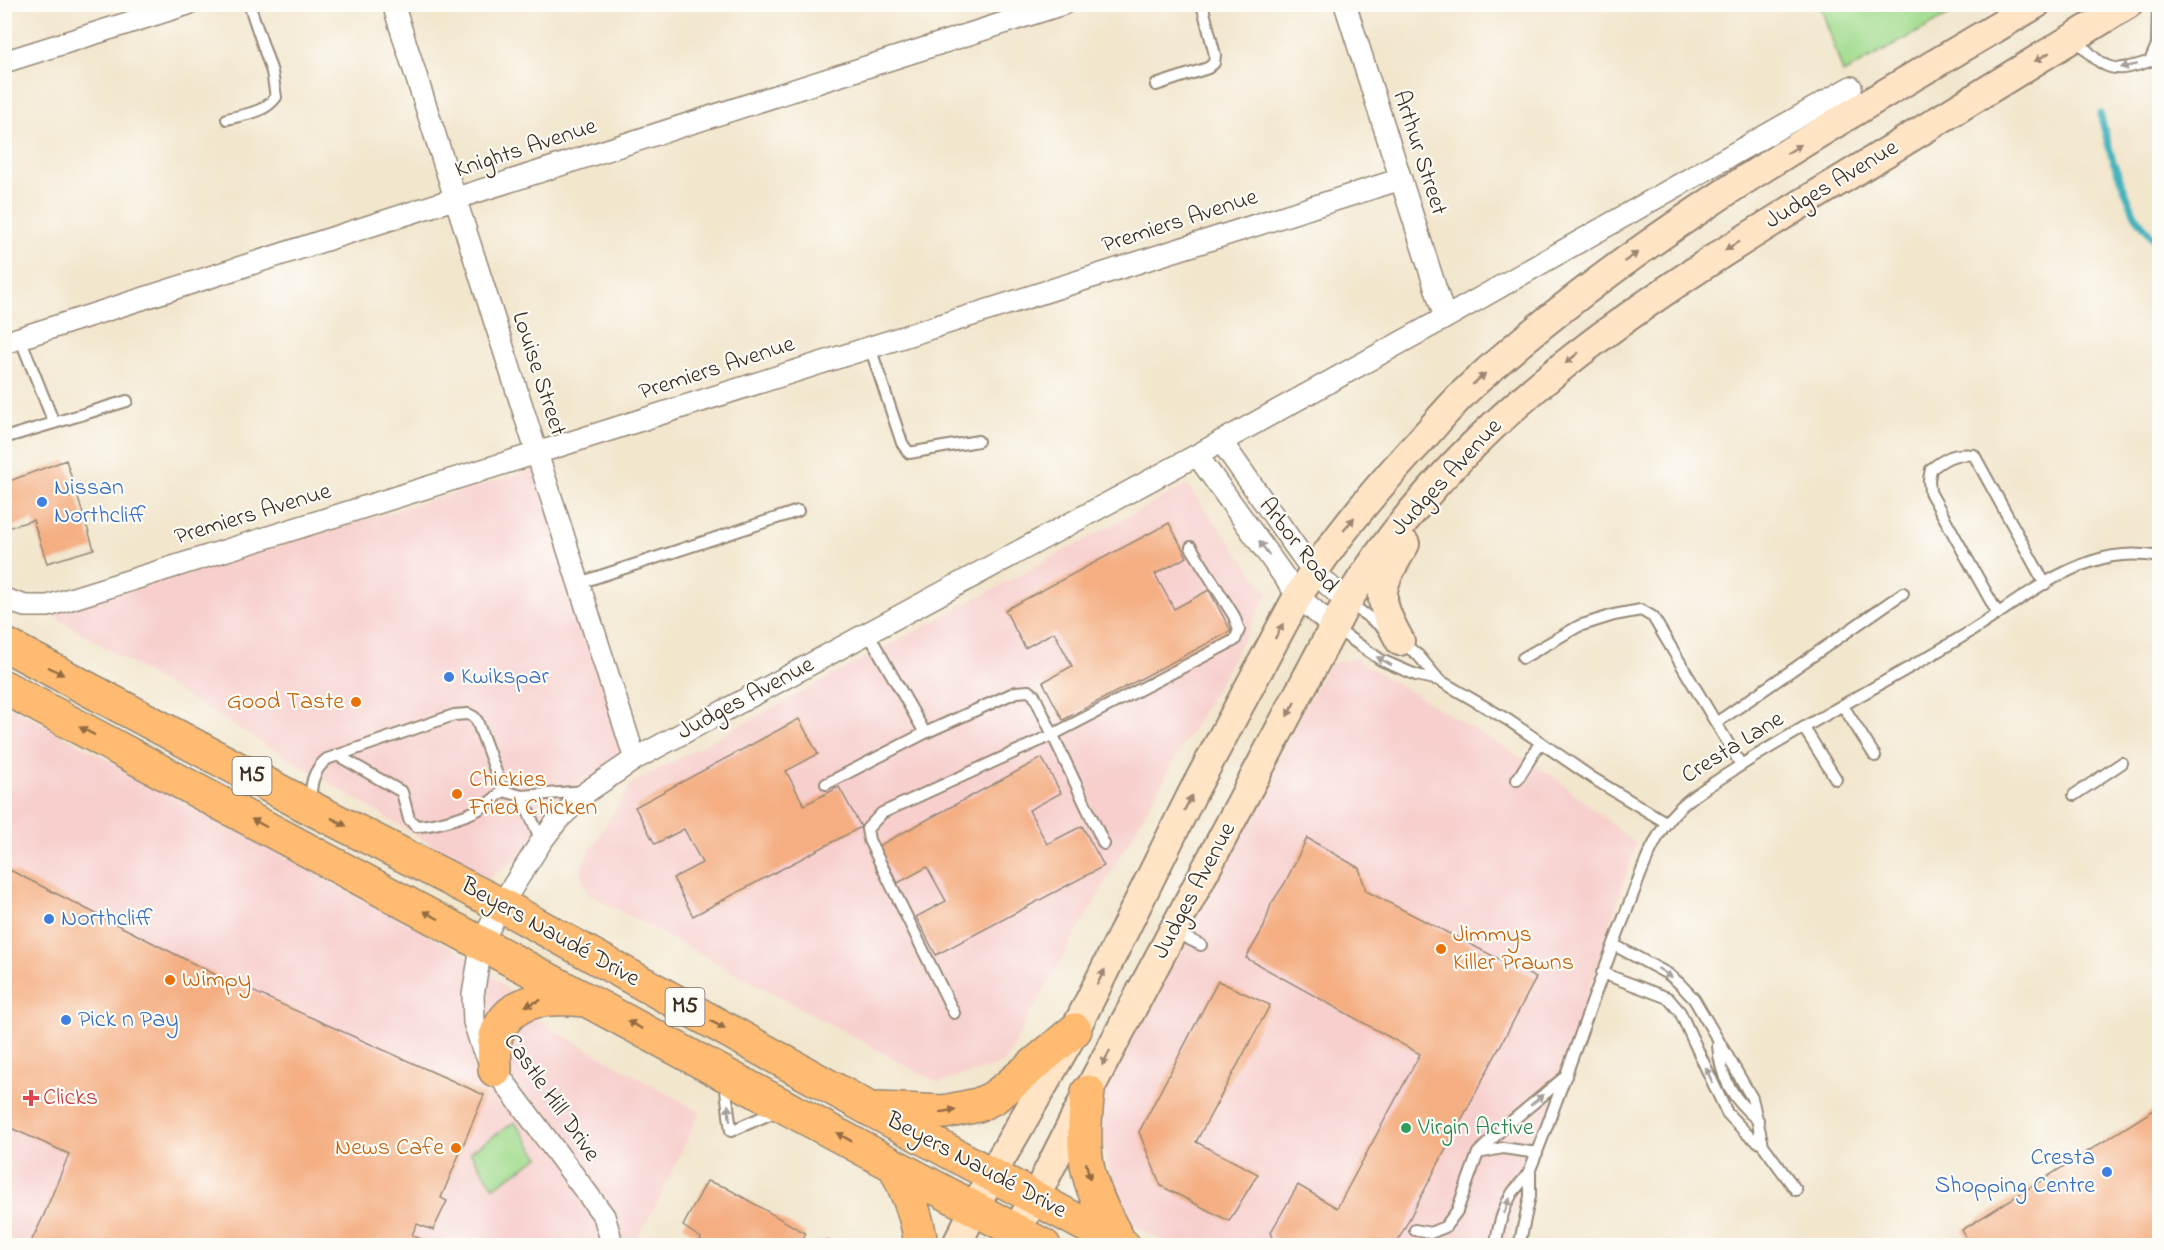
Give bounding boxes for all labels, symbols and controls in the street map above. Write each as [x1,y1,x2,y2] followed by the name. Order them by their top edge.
[2034,52,2050,63] one-way arrow
[2120,62,2138,72] one-way arrow
[1382,86,1456,220] street label: Arthur Street
[451,110,602,188] street label: Knights Avenue
[1759,131,1906,239] street label: Judges Avenue
[1785,144,1802,155] one-way arrow
[1098,180,1263,264] street label: Premiers Avenue
[1724,241,1740,252] one-way arrow
[1622,251,1638,263] one-way arrow
[501,307,575,441] street label: Louise Street
[635,327,800,411] street label: Premiers Avenue
[1565,351,1580,364] one-way arrow
[1471,373,1486,386] one-way arrow
[1383,411,1511,545] street label: Judges Avenue
[54,471,147,534] place label: Nissan Northcliff
[171,475,336,555] street label: Premiers Avenue
[1249,491,1347,602] street label: Arbor Road
[35,495,49,509] marker: Nissan Northcliff
[1343,517,1355,532] one-way arrow
[1258,541,1270,557] one-way arrow
[1274,622,1284,640] one-way arrow
[671,648,821,750] street label: Judges Avenue
[1375,656,1392,666] one-way arrow
[461,660,549,695] place label: Kwikspar
[48,666,65,676] one-way arrow
[442,670,456,684] marker: Kwikspar
[227,685,344,720] place label: Good Taste
[349,695,363,709] marker: Good Taste
[1286,701,1296,718] one-way arrow
[1675,703,1791,793] street label: Cresta Lane
[78,726,95,736] one-way arrow
[232,757,272,795] road number: M5
[468,763,597,826] place label: Chickies Fried Chicken
[450,787,464,801] marker: Chickies Fried Chicken
[1183,794,1192,811] one-way arrow
[1144,816,1246,966] street label: Judges Avenue
[331,817,348,827] one-way arrow
[250,818,267,828] one-way arrow
[453,869,646,998] street label: Beyers Naudé Drive
[61,902,154,937] place label: Northcliff
[422,910,439,920] one-way arrow
[42,912,56,926] marker: Northcliff
[1453,918,1574,981] place label: Jimmys Killer Prawns
[1434,942,1448,956] marker: Jimmys Killer Prawns
[182,963,251,999] place label: Wimpy
[1657,967,1673,978] one-way arrow
[1096,969,1105,986] one-way arrow
[163,973,177,987] marker: Wimpy
[666,988,704,1026] road number: M5
[523,998,541,1008] one-way arrow
[78,1003,179,1039] place label: Pick n Pay
[59,1013,73,1027] marker: Pick n Pay
[627,1020,644,1030] one-way arrow
[710,1020,727,1030] one-way arrow
[494,1027,608,1170] street label: Castle Hill Drive
[1101,1050,1111,1067] one-way arrow
[1704,1066,1713,1084] one-way arrow
[43,1081,98,1116] place label: Clicks
[24,1091,38,1105] marker: Clicks
[1529,1093,1545,1106] one-way arrow
[878,1103,1073,1229] street label: Beyers Naudé Drive
[724,1104,734,1123] one-way arrow
[938,1106,957,1115] one-way arrow
[1417,1111,1534,1146] place label: Virgin Active
[1399,1121,1413,1135] marker: Virgin Active
[335,1131,444,1166] place label: News Cafe
[836,1132,852,1143] one-way arrow
[449,1141,463,1155] marker: News Cafe
[1935,1141,2095,1204] place label: Cresta Shopping Centre
[1084,1162,1093,1181] one-way arrow
[2100,1165,2114,1179] marker: Cresta Shopping Centre
[1503,1197,1512,1215] one-way arrow

